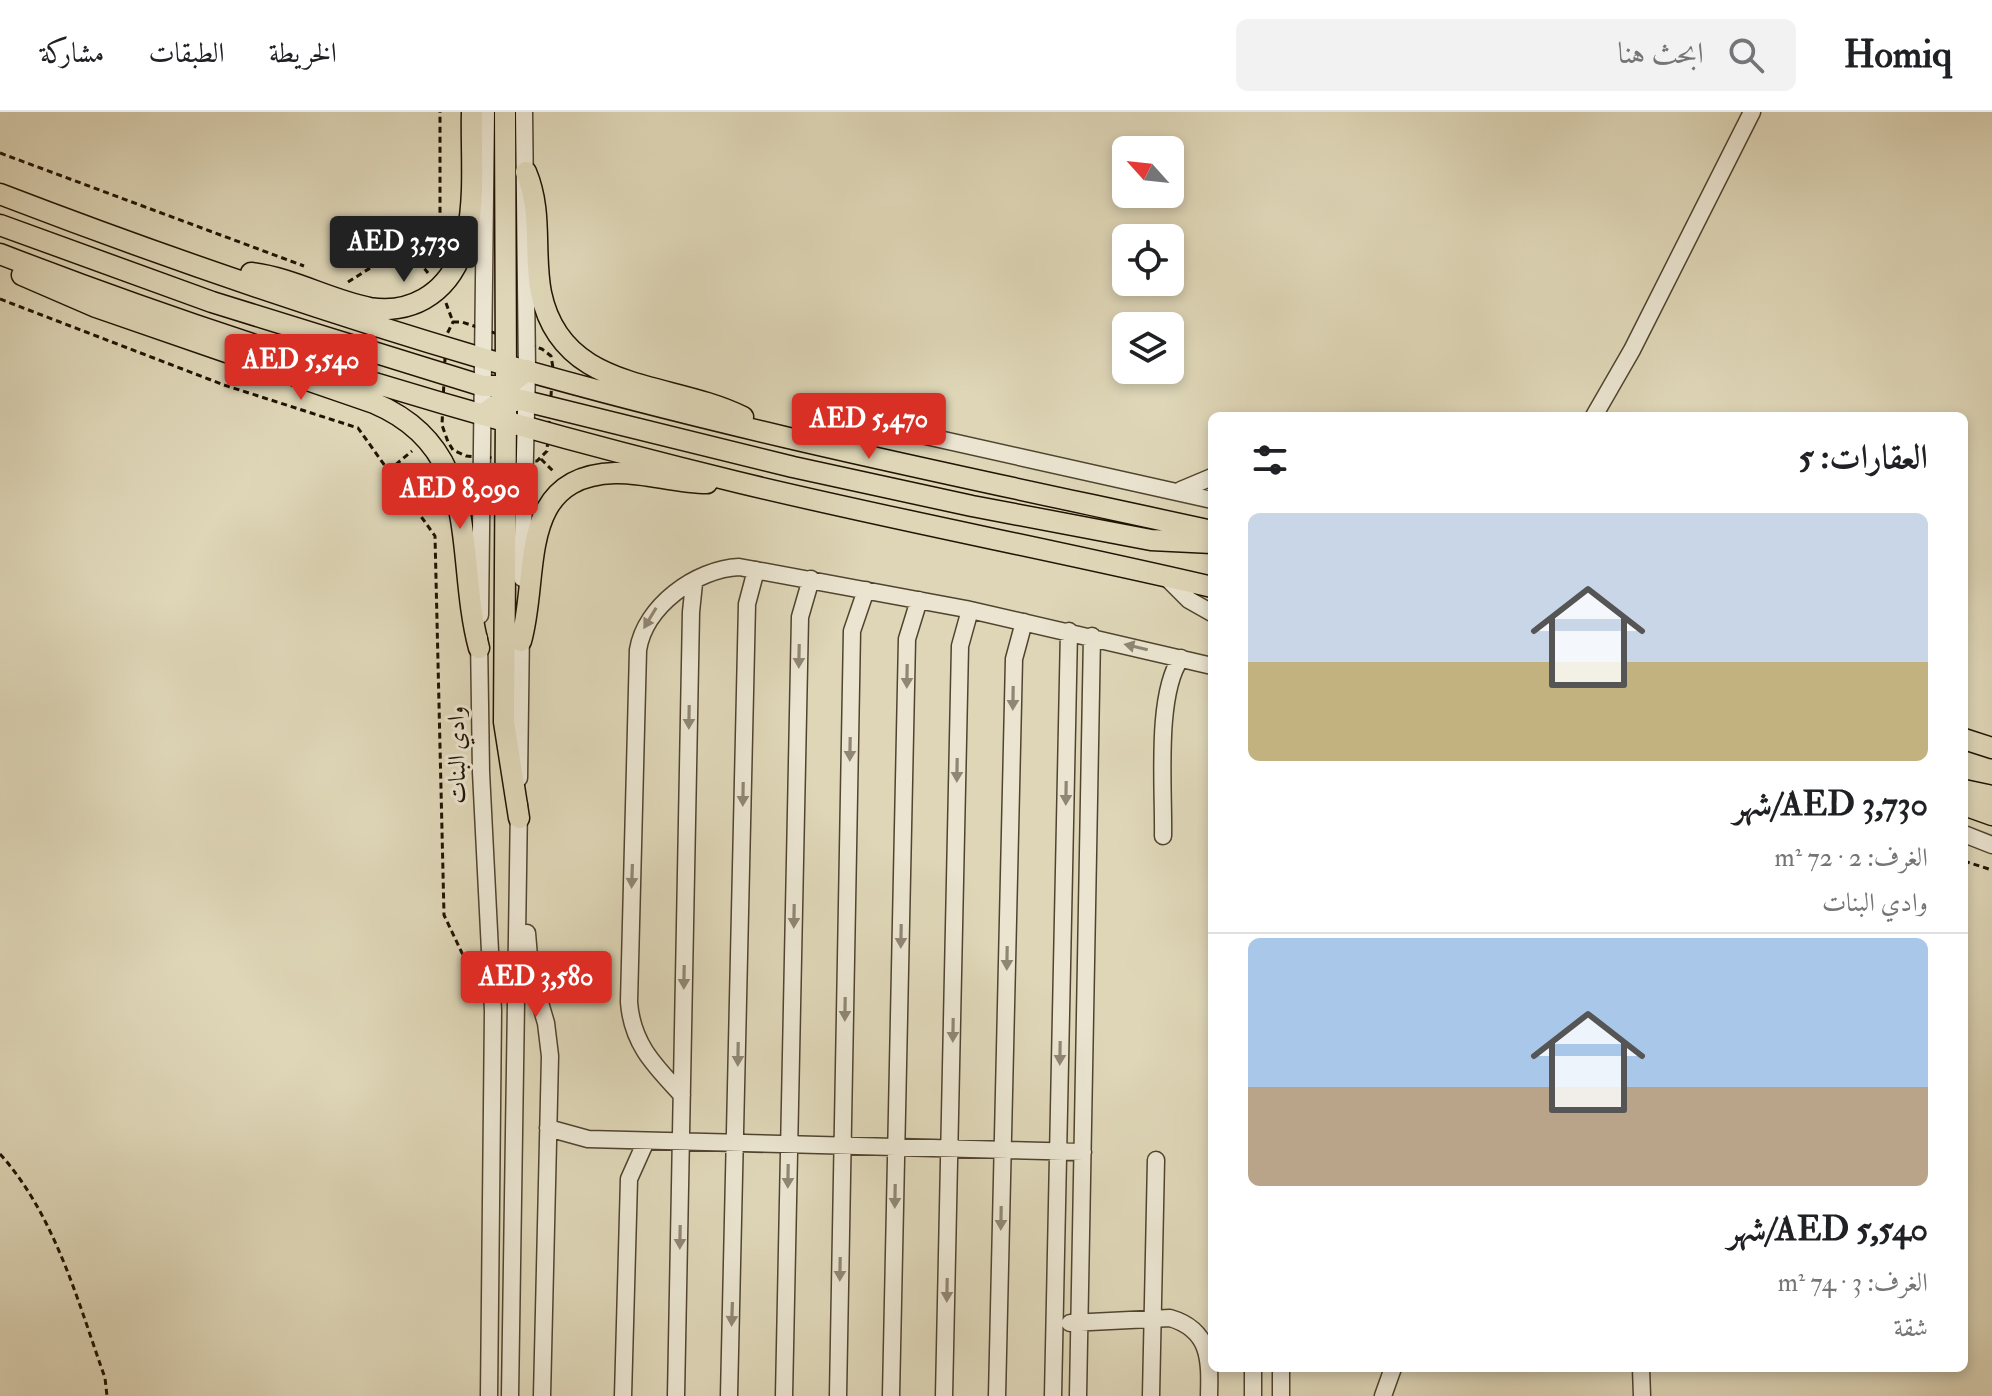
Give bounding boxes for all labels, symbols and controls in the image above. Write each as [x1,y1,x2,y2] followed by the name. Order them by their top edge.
[1236,19,1796,91] search box
[1844,31,1952,79] text: Homiq
[1724,33,1768,77] icon: search
[1618,35,1704,72] text: ابحث هنا
[40,36,104,71] text: مشاركة
[148,36,225,71] text: الطبقات
[269,36,337,71] text: الخريطة
[1112,136,1184,208] north arrow
[1112,136,1184,384] map controls
[312,216,496,284] pin: AED 3,730
[1112,224,1184,296] button: locate
[348,226,460,258] text: AED 3,730
[1112,312,1184,384] button: layers
[209,334,393,402] pin: AED 5,540
[243,344,359,376] text: AED 5,540
[777,393,961,461] pin: AED 5,470
[810,403,928,435] text: AED 5,470
[1799,436,1928,479] text: العقارات: 5
[1248,438,1292,482] icon: filters
[368,463,552,531] pin: AED 8,090
[400,473,520,505] text: AED 8,090
[1516,565,1660,709] icon: home
[642,608,657,629] one-way arrow
[1124,640,1149,653] one-way arrow
[793,644,805,669] one-way arrow
[900,664,913,689] one-way arrow
[1007,686,1019,711] one-way arrow
[683,705,695,730] one-way arrow
[441,706,476,804] street label: وادي البنات
[844,737,856,762] one-way arrow
[951,758,964,783] one-way arrow
[1060,781,1072,806] one-way arrow
[737,782,750,807] one-way arrow
[1733,783,1928,826] text: AED 3,730/شهر
[1775,842,1928,874] text: الغرف: 2 · 72 m²
[626,864,638,889] one-way arrow
[1822,887,1928,919] text: وادي البنات
[788,904,800,929] one-way arrow
[895,924,907,949] one-way arrow
[1001,946,1013,971] one-way arrow
[444,951,628,1019] pin: AED 3,580
[479,961,593,993] text: AED 3,580
[678,965,691,990] one-way arrow
[1516,990,1660,1134] icon: home
[839,997,851,1022] one-way arrow
[946,1018,959,1043] one-way arrow
[1054,1041,1067,1066] one-way arrow
[732,1042,744,1067] one-way arrow
[782,1164,795,1189] one-way arrow
[889,1184,902,1209] one-way arrow
[995,1206,1007,1231] one-way arrow
[1727,1208,1928,1251] text: AED 5,540/شهر
[673,1225,686,1250] one-way arrow
[834,1257,846,1282] one-way arrow
[1778,1267,1928,1299] text: الغرف: 3 · 74 m²
[941,1278,953,1303] one-way arrow
[725,1302,738,1327] one-way arrow
[1894,1312,1928,1344] text: شقة

